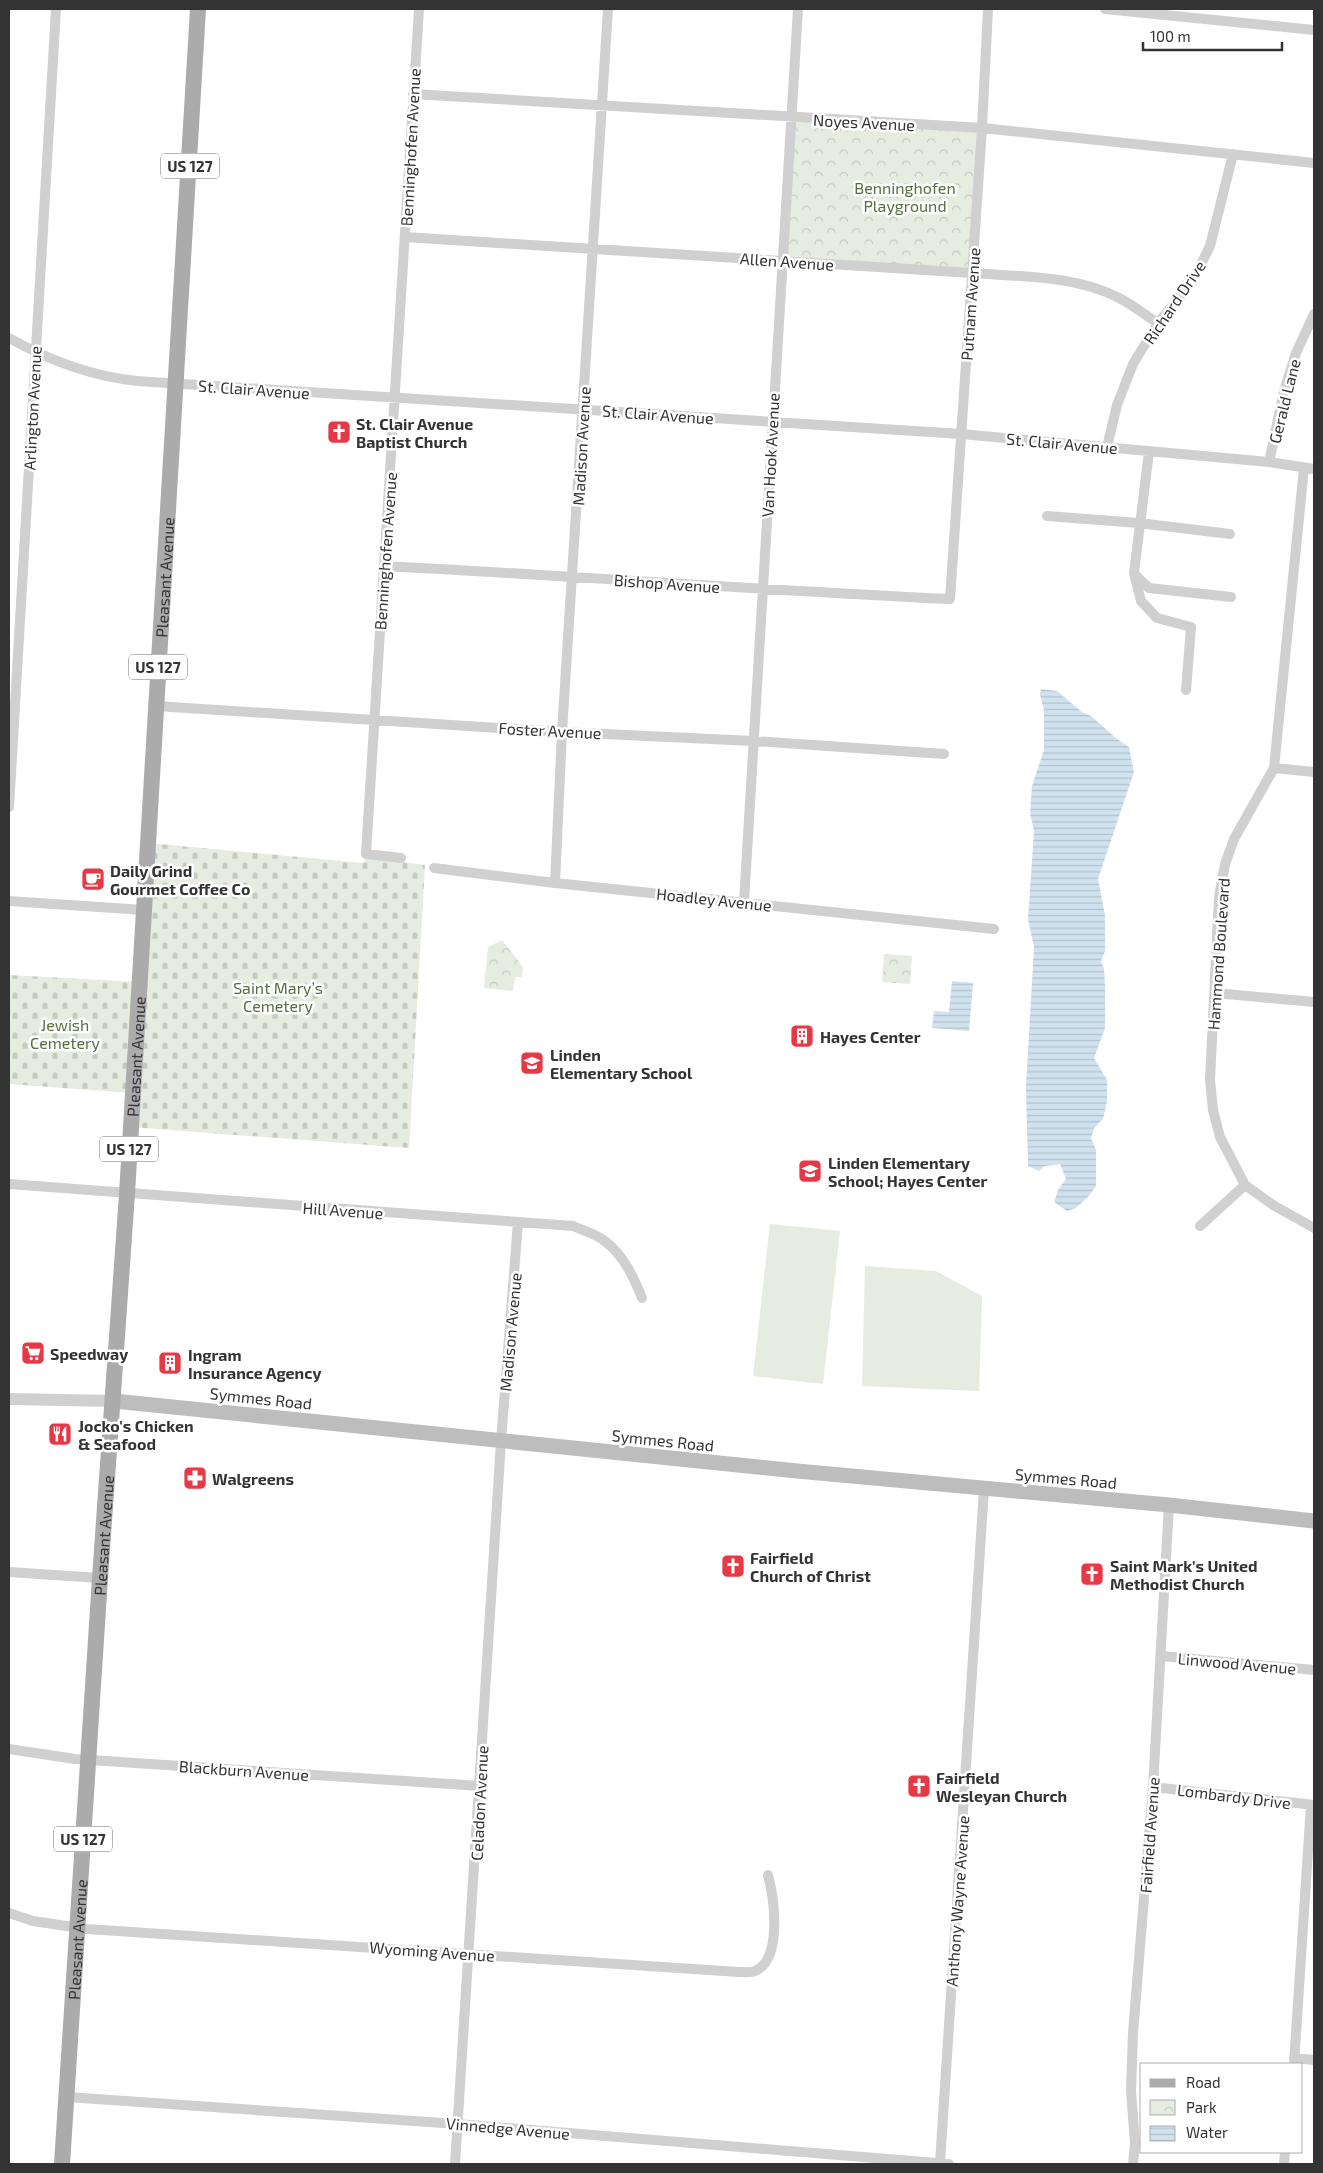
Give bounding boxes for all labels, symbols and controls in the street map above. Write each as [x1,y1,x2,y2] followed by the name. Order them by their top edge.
[1143,20,1282,52] scale bar
[1150,27,1191,45] text: 100 m
[396,67,424,227] street label: Benninghofen Avenue
[812,110,916,134] street label: Noyes Avenue
[161,154,219,178] road number: US 127
[854,178,956,215] park label: Benninghofen Playground
[957,247,983,361] street label: Putnam Avenue
[739,248,835,274] street label: Allen Avenue
[1139,257,1209,347] street label: Richard Drive
[19,345,45,471] street label: Arlington Avenue
[1264,357,1304,445] street label: Gerald Lane
[198,376,310,402] street label: St. Clair Avenue
[568,386,594,506] street label: Madison Avenue
[757,392,783,518] street label: Van Hook Avenue
[602,401,714,427] street label: St. Clair Avenue
[356,414,473,451] place label: St. Clair Avenue Baptist Church
[326,419,352,445] church icon: St. Clair Avenue Baptist Church
[1006,429,1118,457] street label: St. Clair Avenue
[370,471,400,631] street label: Benninghofen Avenue
[151,516,177,638] street label: Pleasant Avenue
[613,570,721,596] street label: Bishop Avenue
[129,654,187,680] road number: US 127
[498,718,602,742] street label: Foster Avenue
[110,861,250,898] place label: Daily Grind Gourmet Coffee Co
[80,866,106,892] cafe icon: Daily Grind Gourmet Coffee Co
[1203,877,1233,1031] street label: Hammond Boulevard
[655,883,773,915] street label: Hoadley Avenue
[233,978,323,1015] park label: Saint Mary’s Cemetery
[122,996,148,1117] street label: Pleasant Avenue
[30,1015,100,1052] park label: Jewish Cemetery
[789,1023,815,1049] building icon: Hayes Center
[820,1027,921,1047] place label: Hayes Center
[550,1045,693,1083] place label: Linden Elementary School
[519,1050,545,1076] school or university icon: Linden Elementary School
[100,1136,158,1162] road number: US 127
[828,1153,987,1191] place label: Linden Elementary School; Hayes Center
[797,1158,823,1184] school or university icon: Linden Elementary School; Hayes Center
[302,1198,384,1222] street label: Hill Avenue
[495,1272,525,1392] street label: Madison Avenue
[20,1340,46,1366] supermarket icon: Speedway
[50,1344,128,1364] place label: Speedway
[188,1345,321,1383] place label: Ingram Insurance Agency
[157,1350,183,1376] building icon: Ingram Insurance Agency
[209,1383,313,1413] street label: Symmes Road
[78,1416,194,1453] place label: Jocko's Chicken & Seafood
[47,1421,73,1447] restaurant icon: Jocko's Chicken & Seafood
[611,1425,715,1455] street label: Symmes Road
[1014,1464,1118,1492] street label: Symmes Road
[182,1465,208,1491] pharmacy icon: Walgreens
[212,1469,294,1488] place label: Walgreens
[89,1474,117,1596] street label: Pleasant Avenue
[750,1548,871,1585] place label: Fairfield Church of Christ
[720,1553,746,1579] church icon: Fairfield Church of Christ
[1110,1556,1258,1593] place label: Saint Mark’s United Methodist Church
[1079,1561,1105,1587] church icon: Saint Mark’s United Methodist Church
[1177,1648,1297,1678] street label: Linwood Avenue
[466,1745,492,1861] street label: Celadon Avenue
[178,1756,310,1784] street label: Blackburn Avenue
[936,1768,1067,1806] place label: Fairfield Wesleyan Church
[906,1773,932,1799] church icon: Fairfield Wesleyan Church
[1135,1776,1163,1894] street label: Fairfield Avenue
[1176,1780,1292,1812] street label: Lombardy Drive
[942,1815,972,1987] street label: Anthony Wayne Avenue
[54,1826,112,1852] road number: US 127
[63,1879,90,2000] street label: Pleasant Avenue
[369,1937,495,1965] street label: Wyoming Avenue
[1140,2063,1303,2153] legend
[1186,2073,1221,2091] text: Road
[1186,2098,1217,2116] text: Park
[445,2113,571,2143] street label: Vinnedge Avenue
[1186,2123,1228,2141] text: Water

